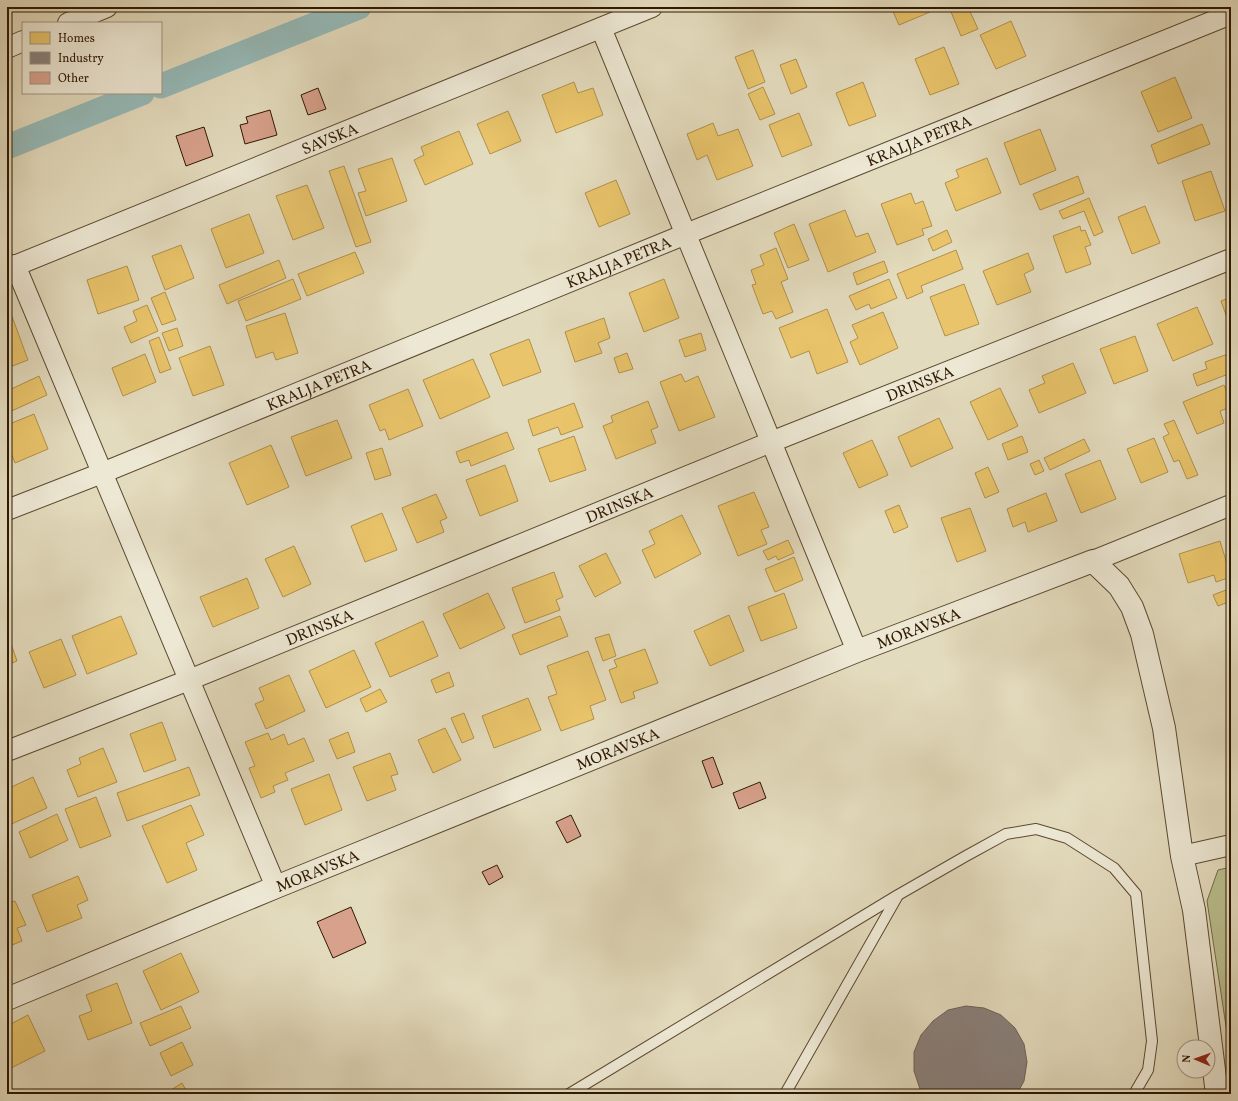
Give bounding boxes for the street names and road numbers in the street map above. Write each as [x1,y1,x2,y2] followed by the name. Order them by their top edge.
[864,111,975,173] street label: KRALJA PETRA
[299,119,362,161] street label: SAVSKA
[563,232,675,295] street label: KRALJA PETRA
[264,355,375,418] street label: KRALJA PETRA
[883,361,957,408] street label: DRINSKA
[583,482,657,530] street label: DRINSKA
[874,604,964,655] street label: MORAVSKA
[283,605,357,652] street label: DRINSKA
[573,723,663,777] street label: MORAVSKA
[273,845,363,899] street label: MORAVSKA

